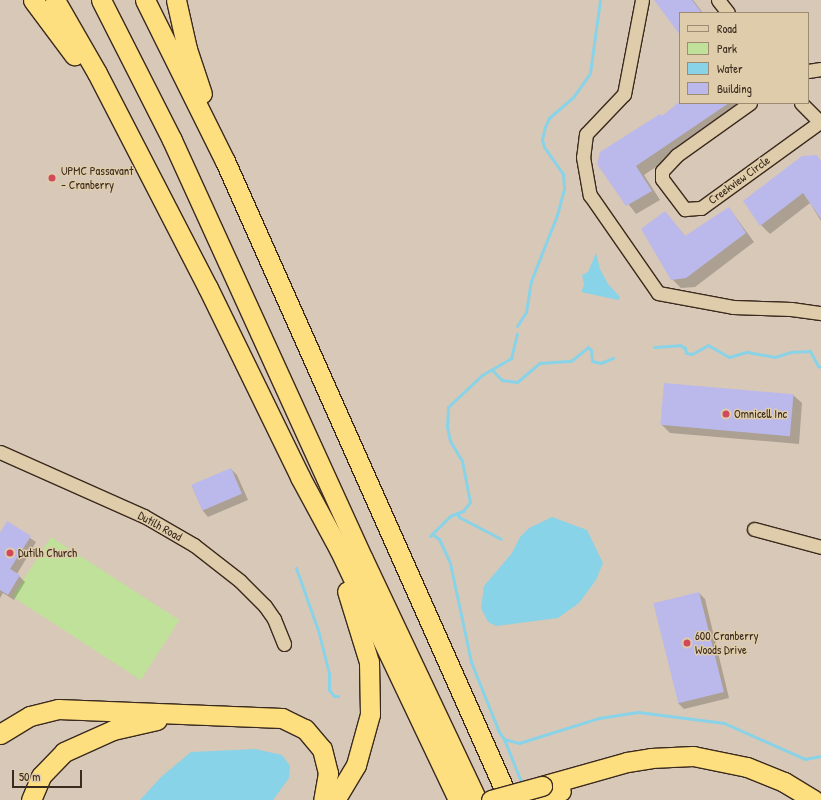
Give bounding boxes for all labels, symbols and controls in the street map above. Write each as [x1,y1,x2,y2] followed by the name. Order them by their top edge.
[679,12,809,104] legend
[717,20,737,37] text: Road
[717,40,737,57] text: Park
[717,60,743,77] text: Water
[717,80,752,97] text: Building
[705,153,773,207] street label: Creekview Circle
[61,164,133,192] place label: UPMC Passavant – Cranberry
[46,172,58,184] marker: UPMC Passavant – Cranberry
[734,407,787,421] place label: Omnicell Inc
[721,409,731,419] marker: Omnicell Inc
[136,508,184,544] street label: Dutilh Road
[18,546,77,560] place label: Dutilh Church
[5,548,15,558] marker: Dutilh Church
[695,629,759,657] place label: 600 Cranberry Woods Drive
[682,638,692,648] marker: 600 Cranberry Woods Drive
[14,762,84,788] scale bar
[19,768,40,785] text: 50 m

